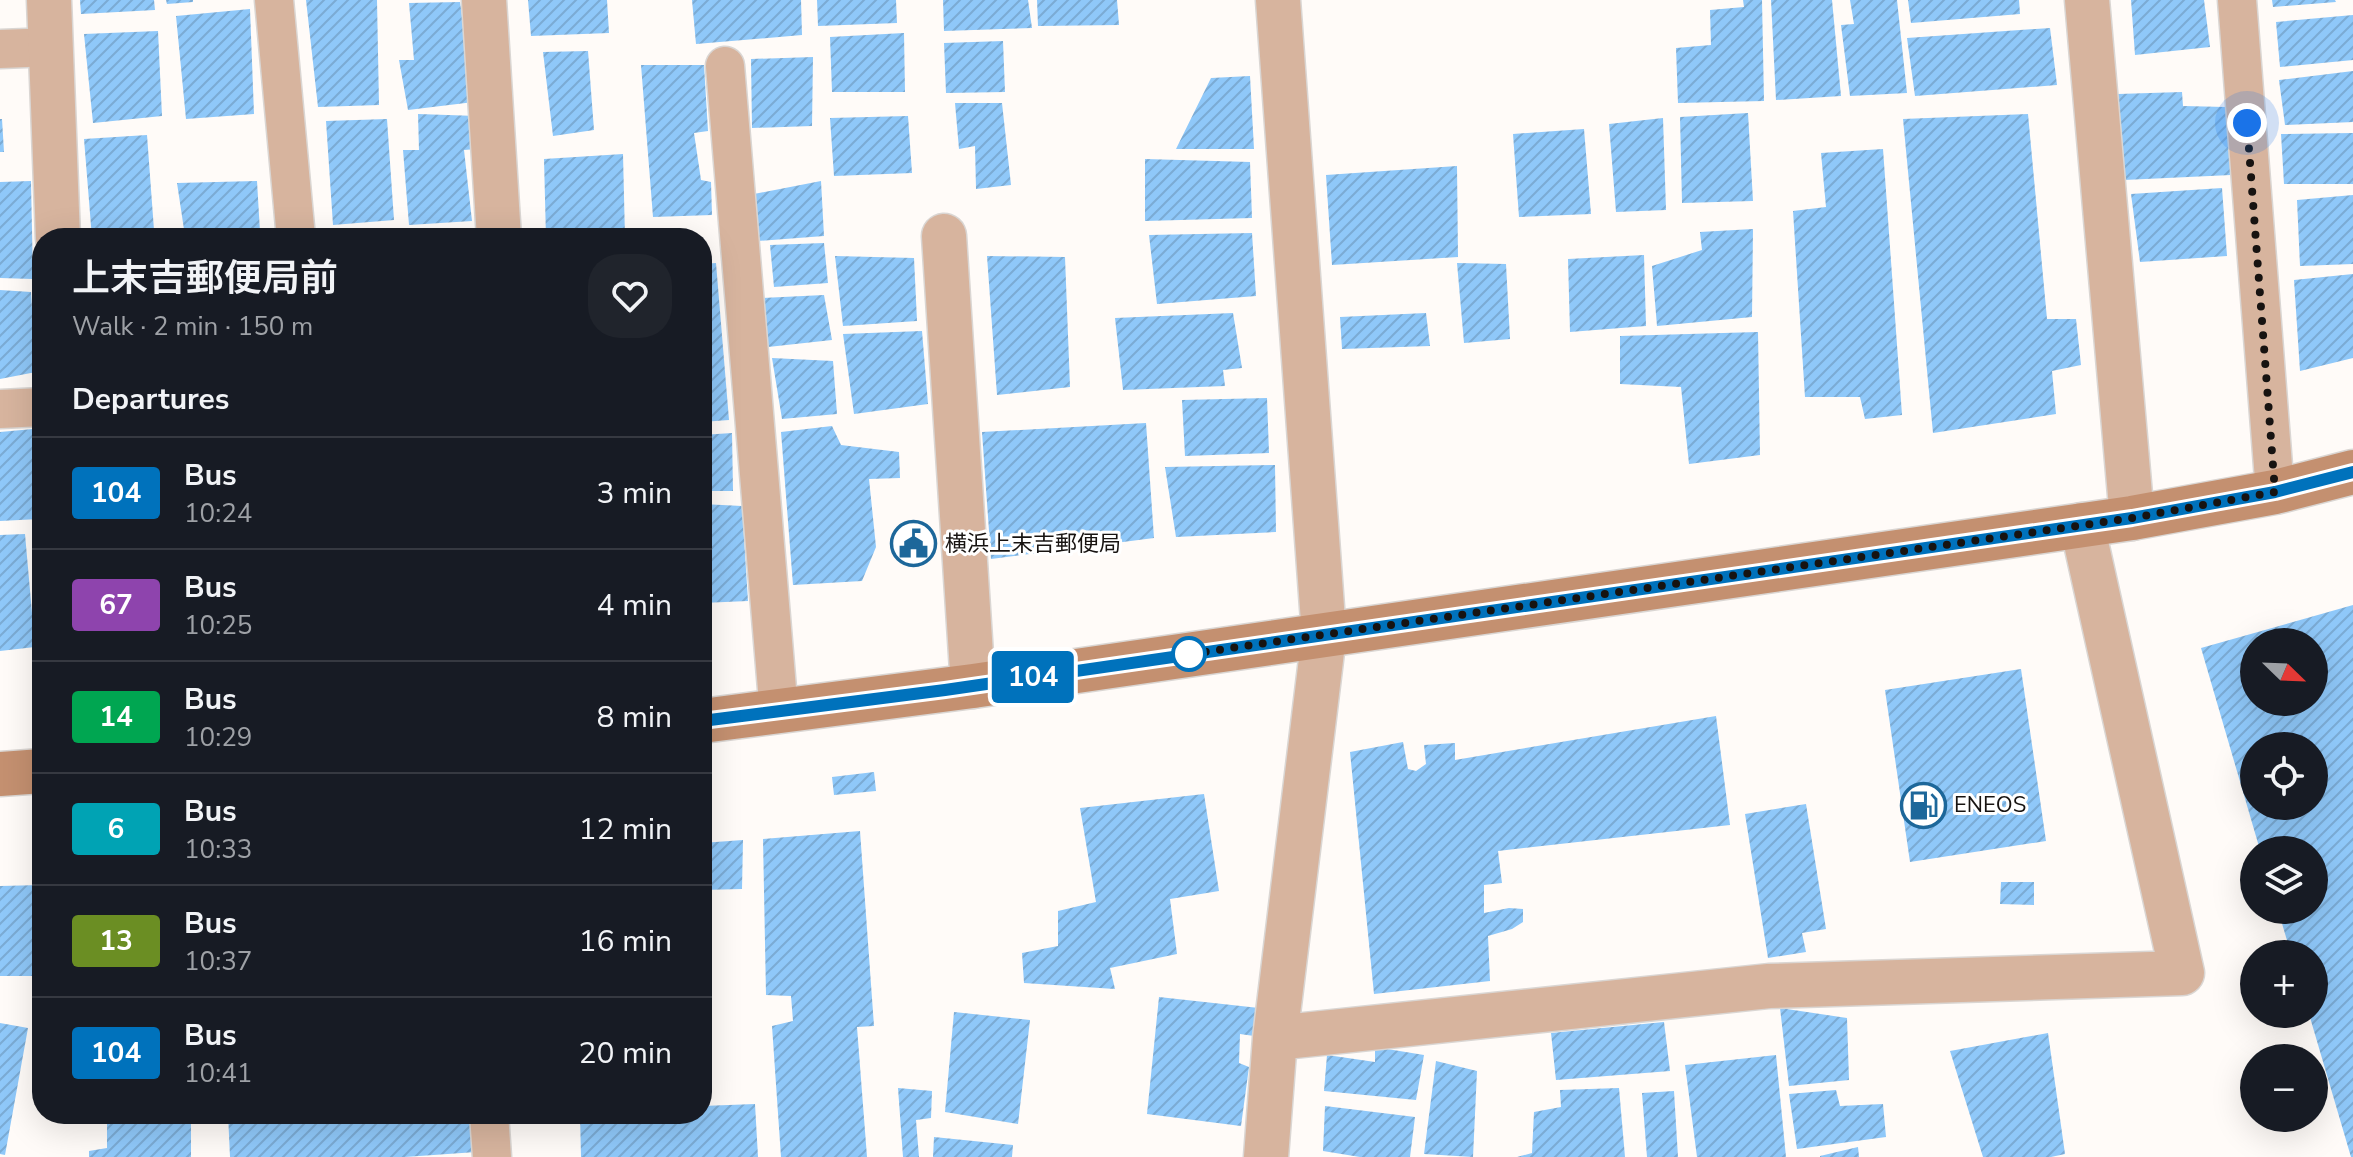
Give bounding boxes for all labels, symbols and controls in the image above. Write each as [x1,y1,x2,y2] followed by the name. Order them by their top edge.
[2227,103,2267,143] your location
[72,253,338,304] text: 上末吉郵便局前
[588,254,672,338] button: heart
[72,309,313,344] text: Walk · 2 min · 150 m
[72,379,229,420] text: Departures
[184,455,237,496] text: Bus
[597,473,672,514] text: 3 min
[91,474,141,512] text: 104
[184,496,252,531] text: 10:24
[890,520,938,568] public building icon: 横浜上末吉郵便局
[945,529,1121,559] place label: 横浜上末吉郵便局
[184,567,237,608] text: Bus
[597,585,672,626] text: 4 min
[99,586,133,624] text: 67
[184,608,252,643] text: 10:25
[2240,628,2328,716] north arrow
[2240,628,2328,1132] map controls
[1172,637,1206,671] unlabelled marker
[987,651,1079,703] line badge: 104
[1008,658,1058,696] text: 104
[184,679,237,720] text: Bus
[597,697,672,738] text: 8 min
[99,698,133,736] text: 14
[184,720,252,755] text: 10:29
[2240,732,2328,820] button: locate
[1899,781,1947,829] fuel station icon: ENEOS
[1954,790,2026,820] place label: ENEOS
[184,791,237,832] text: Bus
[579,809,672,850] text: 12 min
[108,810,124,848] text: 6
[184,832,252,867] text: 10:33
[2240,836,2328,924] button: layers
[184,903,237,944] text: Bus
[579,921,672,962] text: 16 min
[99,922,133,960] text: 13
[2240,940,2328,1028] button: +
[184,944,252,979] text: 10:37
[184,1015,237,1056] text: Bus
[579,1033,672,1074] text: 20 min
[91,1034,141,1072] text: 104
[2240,1044,2328,1132] button: −
[184,1056,252,1091] text: 10:41

